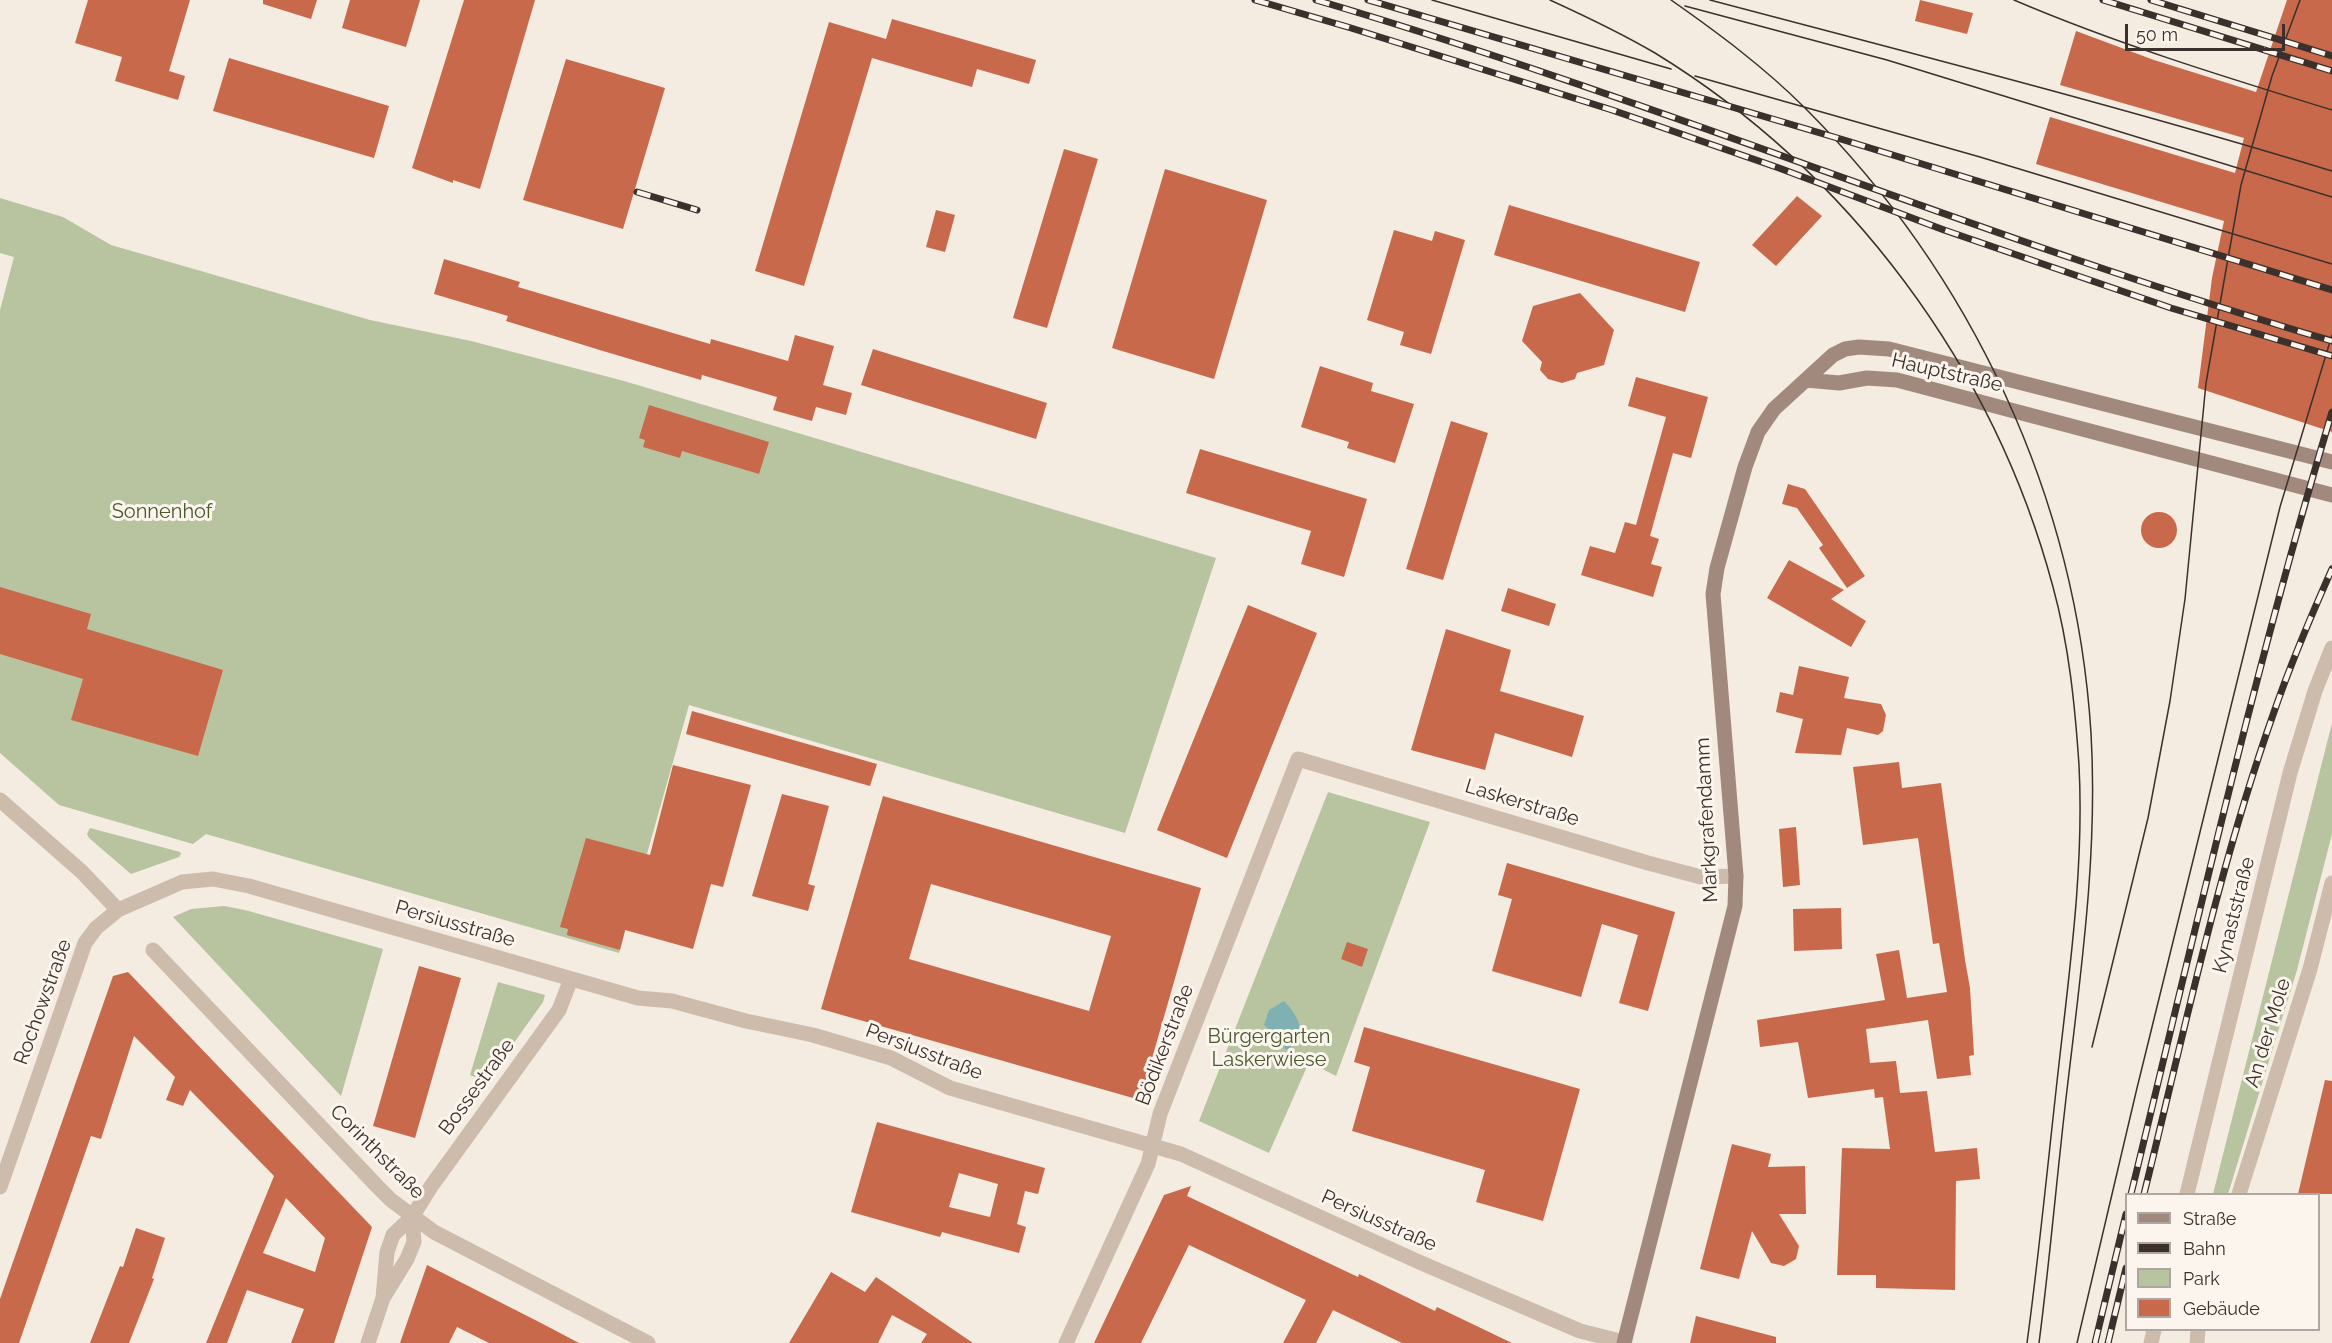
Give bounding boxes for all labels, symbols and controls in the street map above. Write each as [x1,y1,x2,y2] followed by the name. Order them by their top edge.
[2128,12,2288,50] scale bar
[2136,24,2178,45] text: 50 m
[1889,349,2005,397] street label: Hauptstraße
[112,500,212,524] park label: Sonnenhof
[1691,737,1723,903] street label: Markgrafendamm
[1462,774,1582,832] street label: Laskerstraße
[2208,854,2260,976] street label: Kynaststraße
[392,895,518,953] street label: Persiusstraße
[9,936,77,1068] street label: Rochowstraße
[2240,975,2296,1091] street label: An der Mole
[1131,981,1199,1109] street label: Bödikerstraße
[862,1019,986,1085] street label: Persiusstraße
[1208,1025,1330,1072] park label: Bürgergarten Laskerwiese
[434,1034,520,1140] street label: Bossestraße
[325,1100,429,1204] street label: Corinthstraße
[1318,1185,1440,1257] street label: Persiusstraße
[2125,1193,2320,1331] legend
[2183,1208,2236,1229] text: Straße
[2183,1238,2226,1259] text: Bahn
[2183,1268,2220,1289] text: Park
[2183,1298,2260,1319] text: Gebäude

